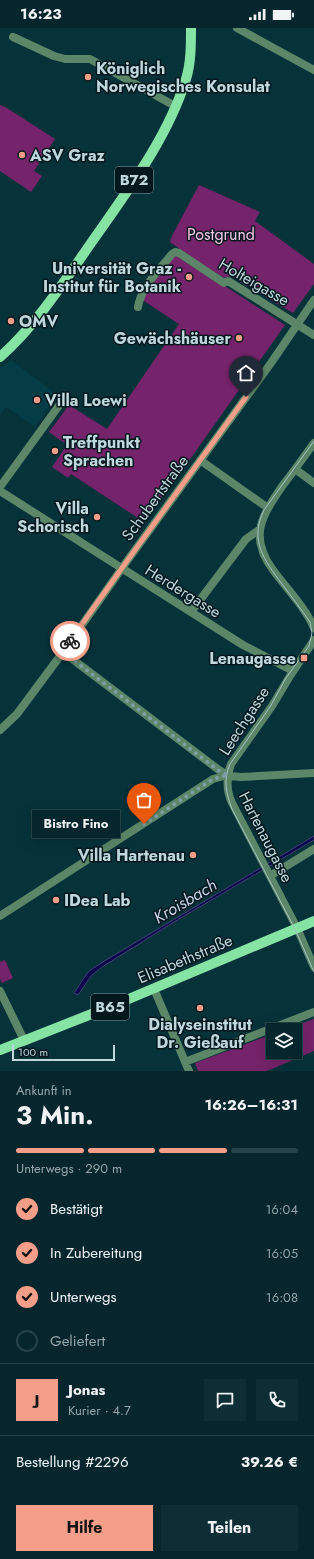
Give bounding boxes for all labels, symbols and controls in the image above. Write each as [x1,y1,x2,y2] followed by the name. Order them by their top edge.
[20,3,62,25] text: 16:23
[96,57,271,98] place label: Königlich Norwegisches Konsulat
[83,72,93,82] marker: Königlich Norwegisches Konsulat
[29,144,106,167] place label: ASV Graz
[17,150,27,160] marker: ASV Graz
[115,167,153,193] road number: B72
[187,223,255,246] park label: Postgrund
[214,253,294,311] street label: Holteigasse
[43,257,182,298] place label: Universität Graz - Institut für Botanik
[184,272,194,282] marker: Universität Graz - Institut für Botanik
[19,310,58,333] place label: OMV
[6,316,16,326] marker: OMV
[114,327,231,350] place label: Gewächshäuser
[234,333,244,343] marker: Gewächshäuser
[229,356,263,397] pin
[235,362,257,384] icon: home
[44,389,127,412] place label: Villa Loewi
[32,395,42,405] marker: Villa Loewi
[63,431,141,472] place label: Treffpunkt Sprachen
[50,446,60,456] marker: Treffpunkt Sprachen
[116,451,194,545] street label: Schubertstraße
[17,497,89,538] place label: Villa Schorisch
[92,512,102,522] marker: Villa Schorisch
[141,559,225,623] street label: Herdergasse
[50,621,90,661] courier
[59,630,81,652] icon: bike
[209,647,296,670] place label: Lenaugasse
[299,653,309,663] marker: Lenaugasse
[213,682,275,760] street label: Leechgasse
[127,783,161,824] pin
[233,788,299,886] street label: Hartenaugasse
[133,789,155,811] icon: bag
[32,810,120,838] callout: Bistro Fino
[44,814,108,833] text: Bistro Fino
[77,844,185,867] place label: Villa Hartenau
[188,850,198,860] marker: Villa Hartenau
[149,873,221,929] water label: Kroisbach
[64,889,131,912] place label: IDea Lab
[51,895,61,905] marker: IDea Lab
[134,929,236,989] street label: Elisabethstraße
[91,994,129,1020] road number: B65
[195,1003,205,1013] marker: Dialyseinstitut Dr. Gießauf
[148,1013,253,1054] place label: Dialyseinstitut Dr. Gießauf
[266,1023,302,1059] map controls
[266,1023,302,1059] button: layers
[12,1043,115,1062] scale bar
[18,1044,48,1060] text: 100 m
[16,1081,72,1100] text: Ankunft in
[204,1094,298,1116] text: 16:26–16:31
[16,1096,94,1134] text: 3 Min.
[16,1159,122,1178] text: Unterwegs · 290 m
[16,1198,38,1220] icon: check
[50,1198,103,1220] text: Bestätigt
[265,1200,298,1219] text: 16:04
[16,1242,38,1264] icon: check
[50,1242,142,1264] text: In Zubereitung
[266,1244,298,1263] text: 16:05
[16,1286,38,1308] icon: check
[50,1286,116,1308] text: Unterwegs
[266,1288,298,1307] text: 16:08
[50,1330,105,1352] text: Geliefert
[68,1379,105,1401] text: Jonas
[204,1379,246,1421] button: chat
[256,1379,298,1421] button: phone
[35,1389,39,1411] text: J
[68,1401,131,1420] text: Kurier · 4.7
[16,1451,129,1473] text: Bestellung #2296
[241,1451,298,1473] text: 39.26 €
[16,1505,153,1551] button: Hilfe
[161,1505,298,1551] button: Teilen

